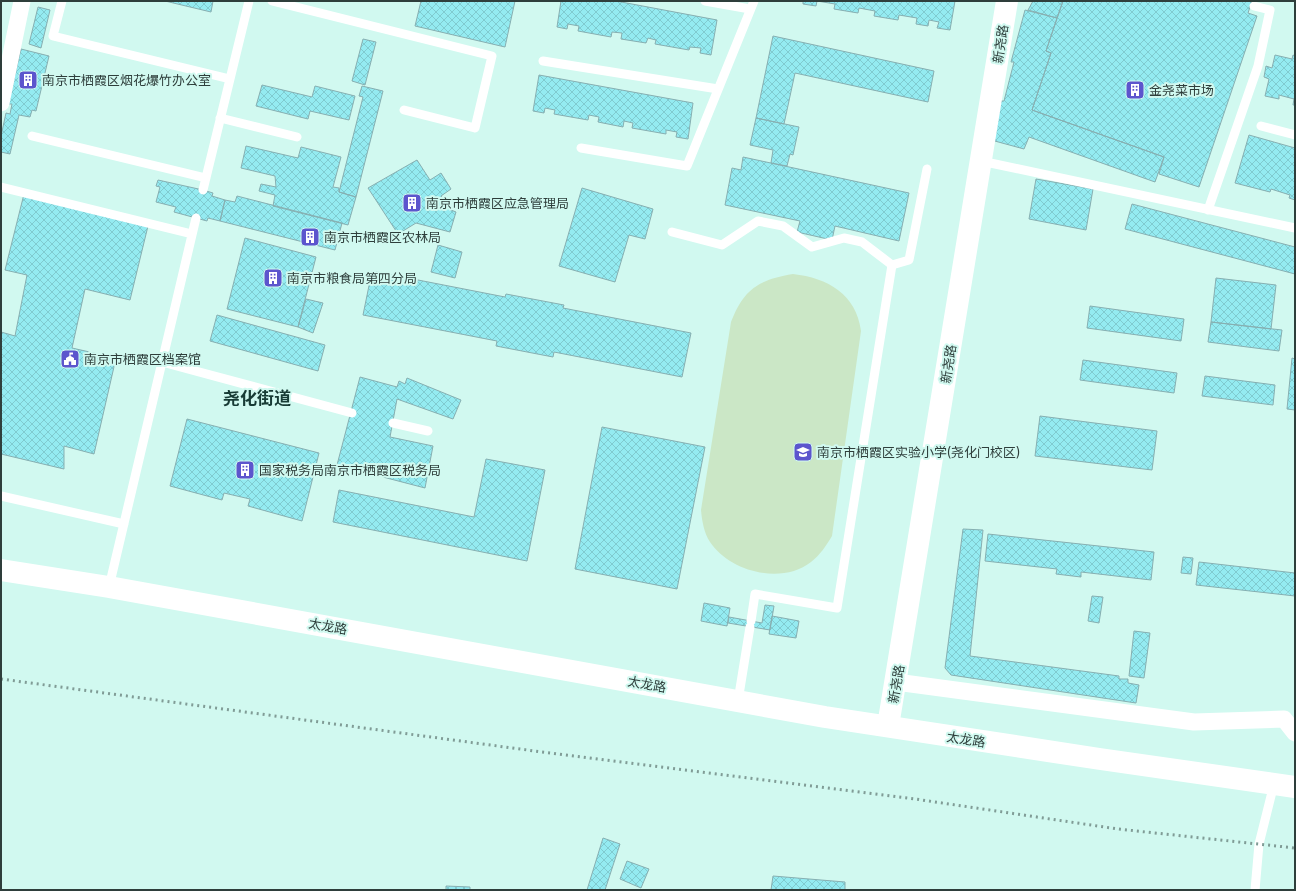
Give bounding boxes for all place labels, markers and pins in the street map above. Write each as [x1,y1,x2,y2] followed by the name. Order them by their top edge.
[17,69,39,91] building icon: 南京市栖霞区烟花爆竹办公室
[42,72,211,88] place label: 南京市栖霞区烟花爆竹办公室
[1124,79,1146,101] building icon: 金尧菜市场
[1149,82,1214,98] place label: 金尧菜市场
[401,192,423,214] building icon: 南京市栖霞区应急管理局
[426,195,569,211] place label: 南京市栖霞区应急管理局
[299,226,321,248] building icon: 南京市栖霞区农林局
[324,229,441,245] place label: 南京市栖霞区农林局
[262,267,284,289] building icon: 南京市粮食局第四分局
[287,270,417,286] place label: 南京市粮食局第四分局
[59,348,81,370] public building icon: 南京市栖霞区档案馆
[84,351,201,367] place label: 南京市栖霞区档案馆
[792,441,814,463] school or university icon: 南京市栖霞区实验小学(尧化门校区)
[817,444,1020,460] place label: 南京市栖霞区实验小学(尧化门校区)
[234,459,256,481] building icon: 国家税务局南京市栖霞区税务局
[259,462,441,478] place label: 国家税务局南京市栖霞区税务局

